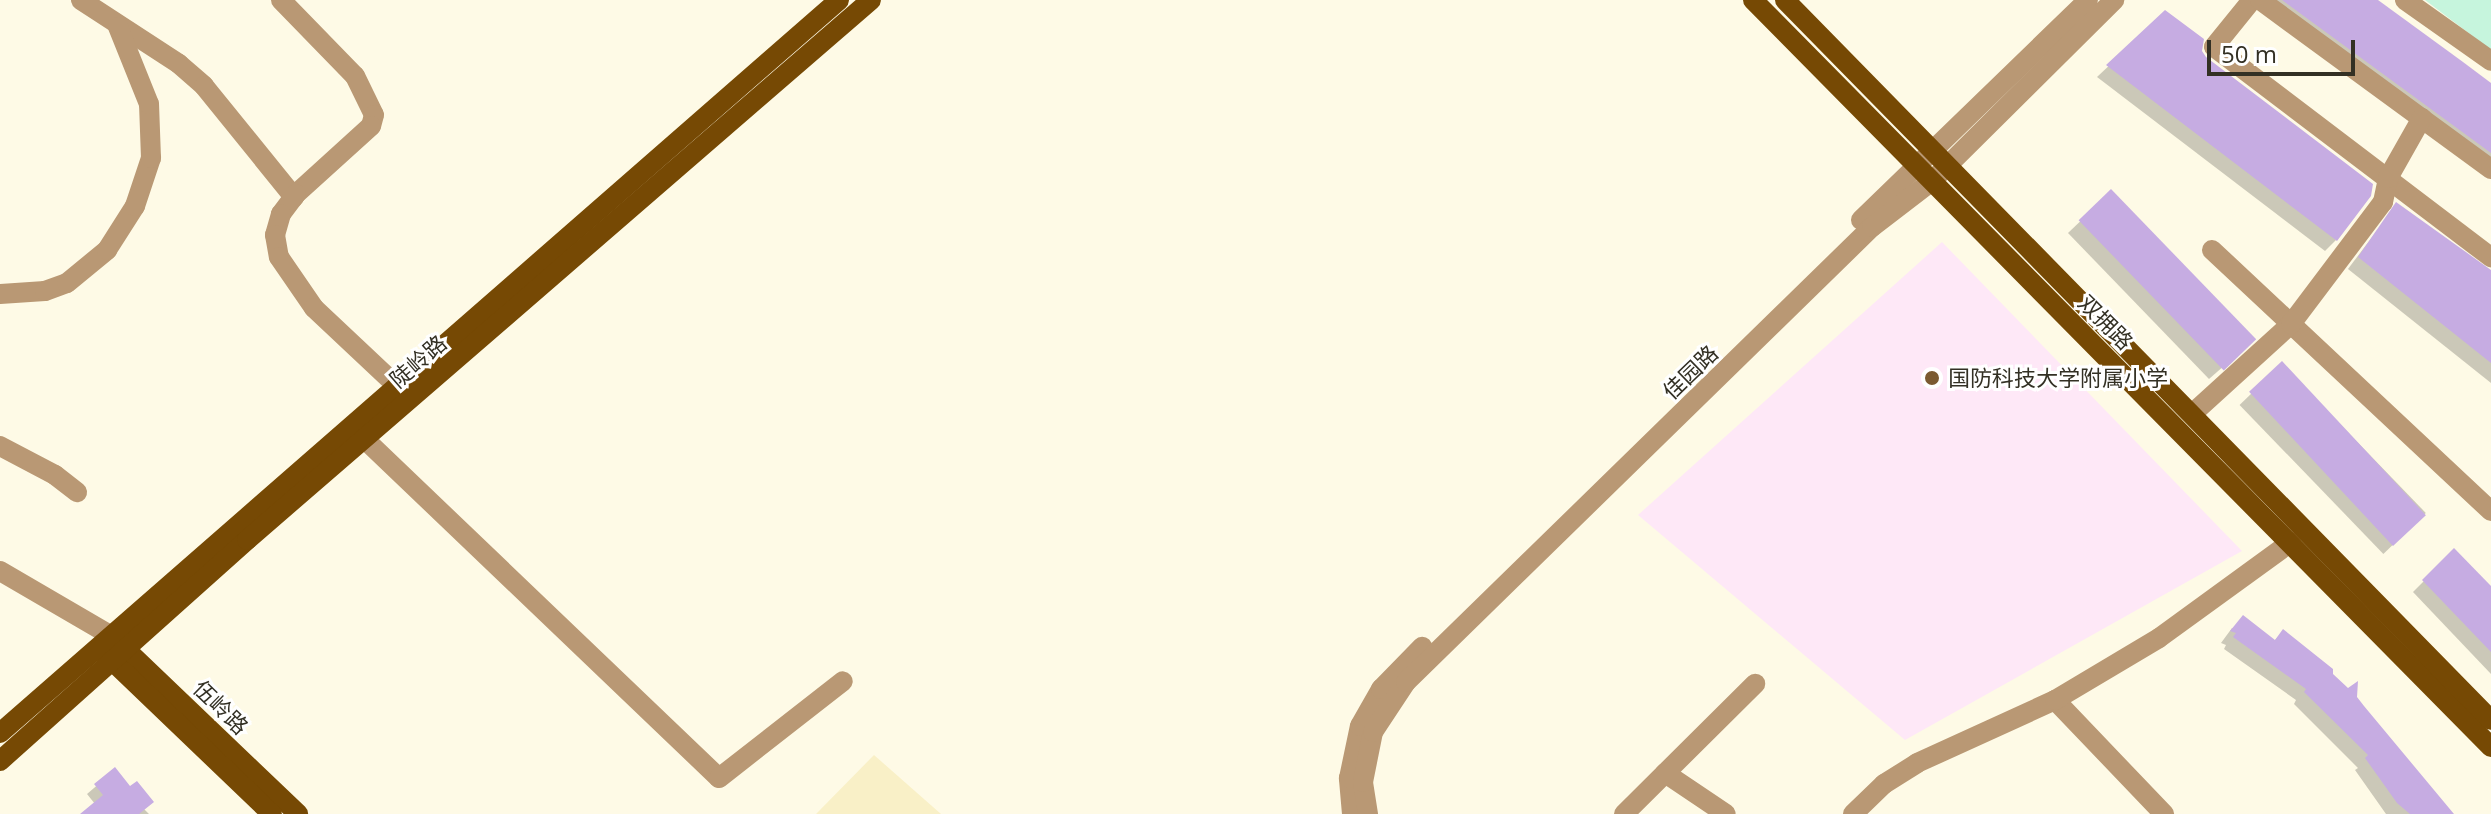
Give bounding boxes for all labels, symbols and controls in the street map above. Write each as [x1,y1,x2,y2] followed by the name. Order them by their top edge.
[2211,24,2359,74] scale bar
[2221,37,2277,70] text: 50 m
[2073,289,2139,355] street label: 双拥路
[384,329,452,393] street label: 陡岭路
[1657,340,1723,404] street label: 佳园路
[1948,365,2168,391] place label: 国防科技大学附属小学
[1923,369,1941,387] marker: 国防科技大学附属小学
[188,675,254,739] street label: 伍岭路

